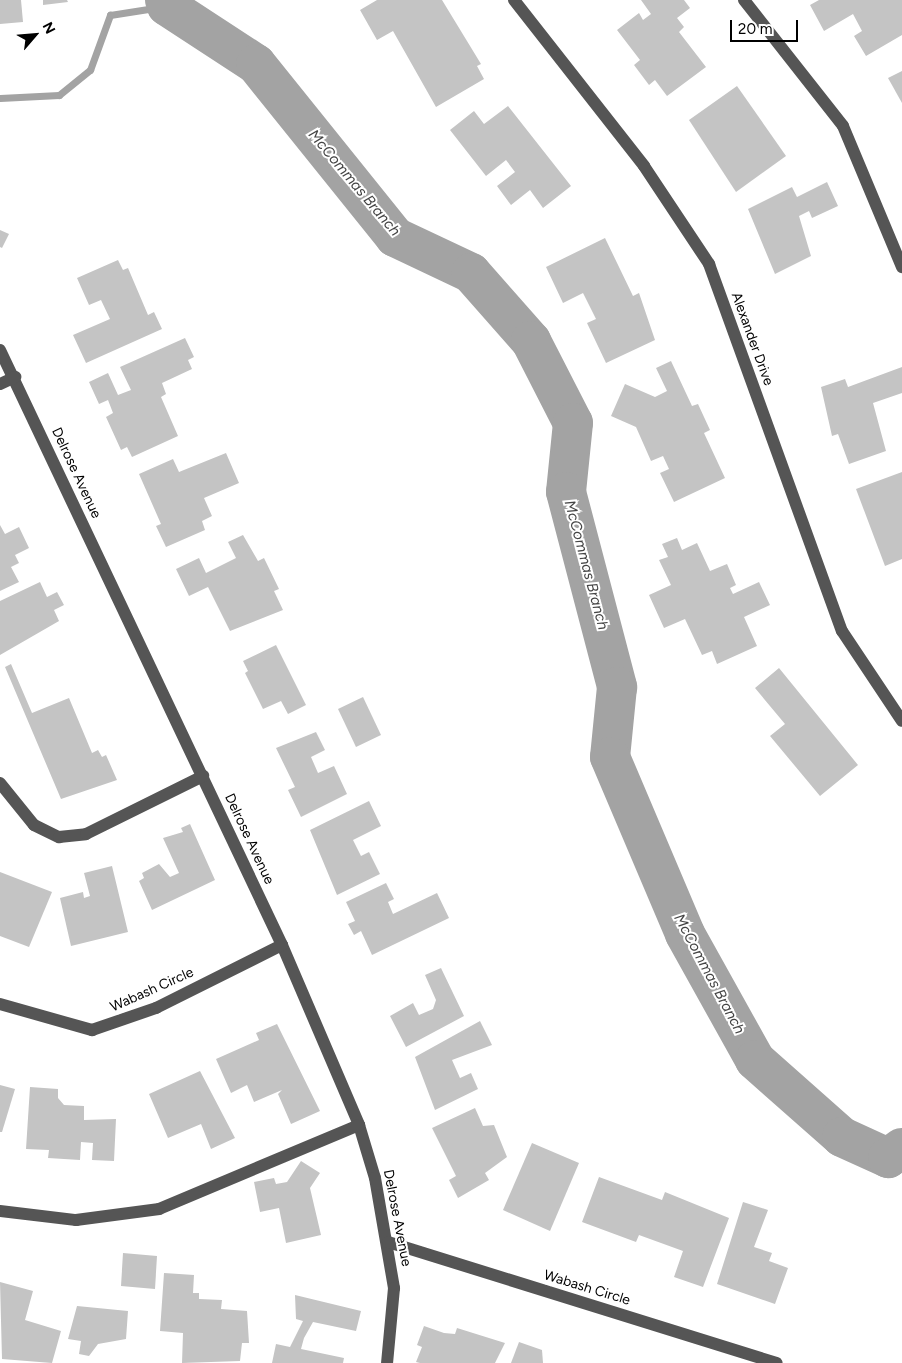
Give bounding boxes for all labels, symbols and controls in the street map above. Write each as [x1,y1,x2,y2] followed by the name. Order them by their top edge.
[10,10,60,60] north arrow
[732,10,800,42] scale bar
[39,19,59,37] text: N
[738,20,772,38] text: 20 m
[304,126,404,240] water label: McCommas Branch
[727,290,777,388] street label: Alexander Drive
[48,425,104,521] street label: Delrose Avenue
[560,498,612,632] water label: McCommas Branch
[221,791,277,887] street label: Delrose Avenue
[670,911,748,1037] water label: McCommas Branch
[108,964,196,1016] street label: Wabash Circle
[379,1168,415,1268] street label: Delrose Avenue
[542,1267,632,1309] street label: Wabash Circle

